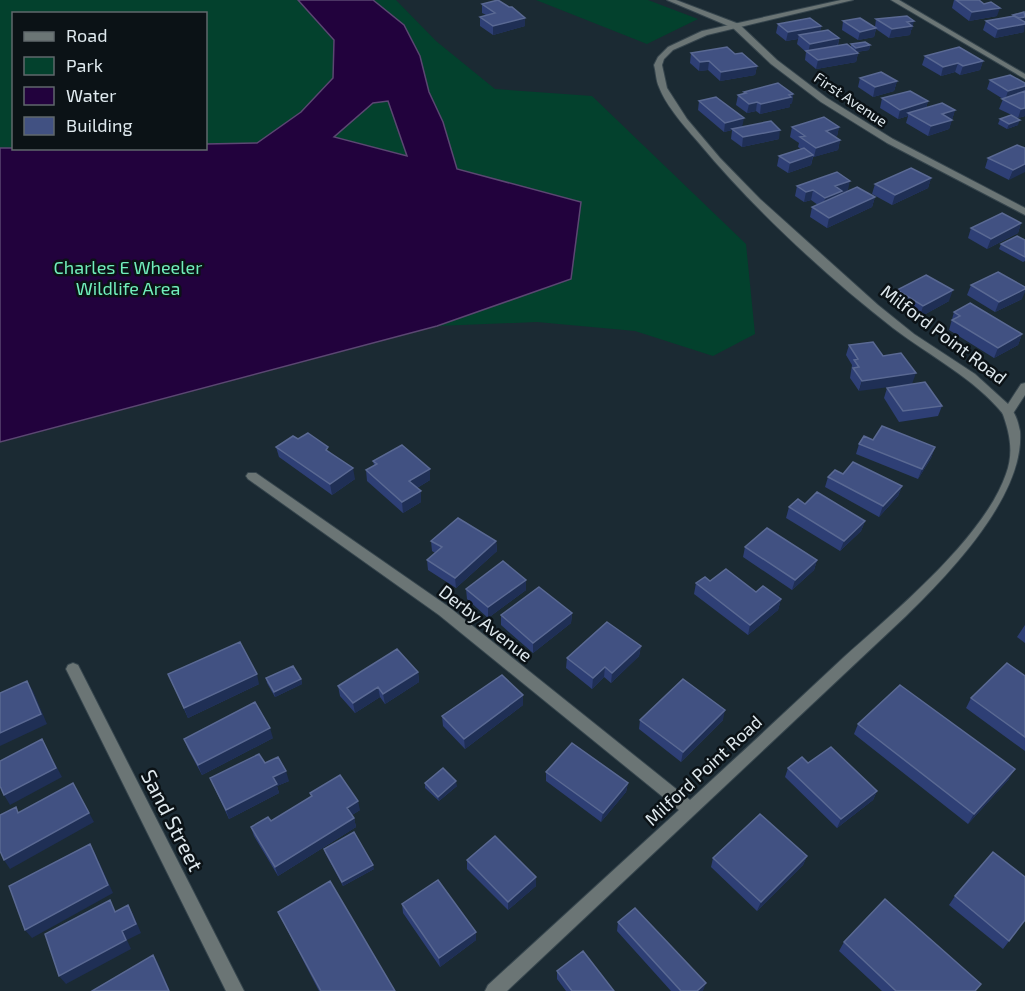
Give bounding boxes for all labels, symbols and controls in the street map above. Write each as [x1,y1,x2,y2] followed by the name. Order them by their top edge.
[12,12,207,150] legend
[66,24,107,46] text: Road
[66,54,103,76] text: Park
[811,68,891,130] street label: First Avenue
[66,84,116,106] text: Water
[66,114,133,136] text: Building
[54,256,202,299] park label: Charles E Wheeler Wildlife Area
[877,280,1011,388] street label: Milford Point Road
[435,580,537,666] street label: Derby Avenue
[640,710,766,830] street label: Milford Point Road
[137,765,209,875] street label: Sand Street

